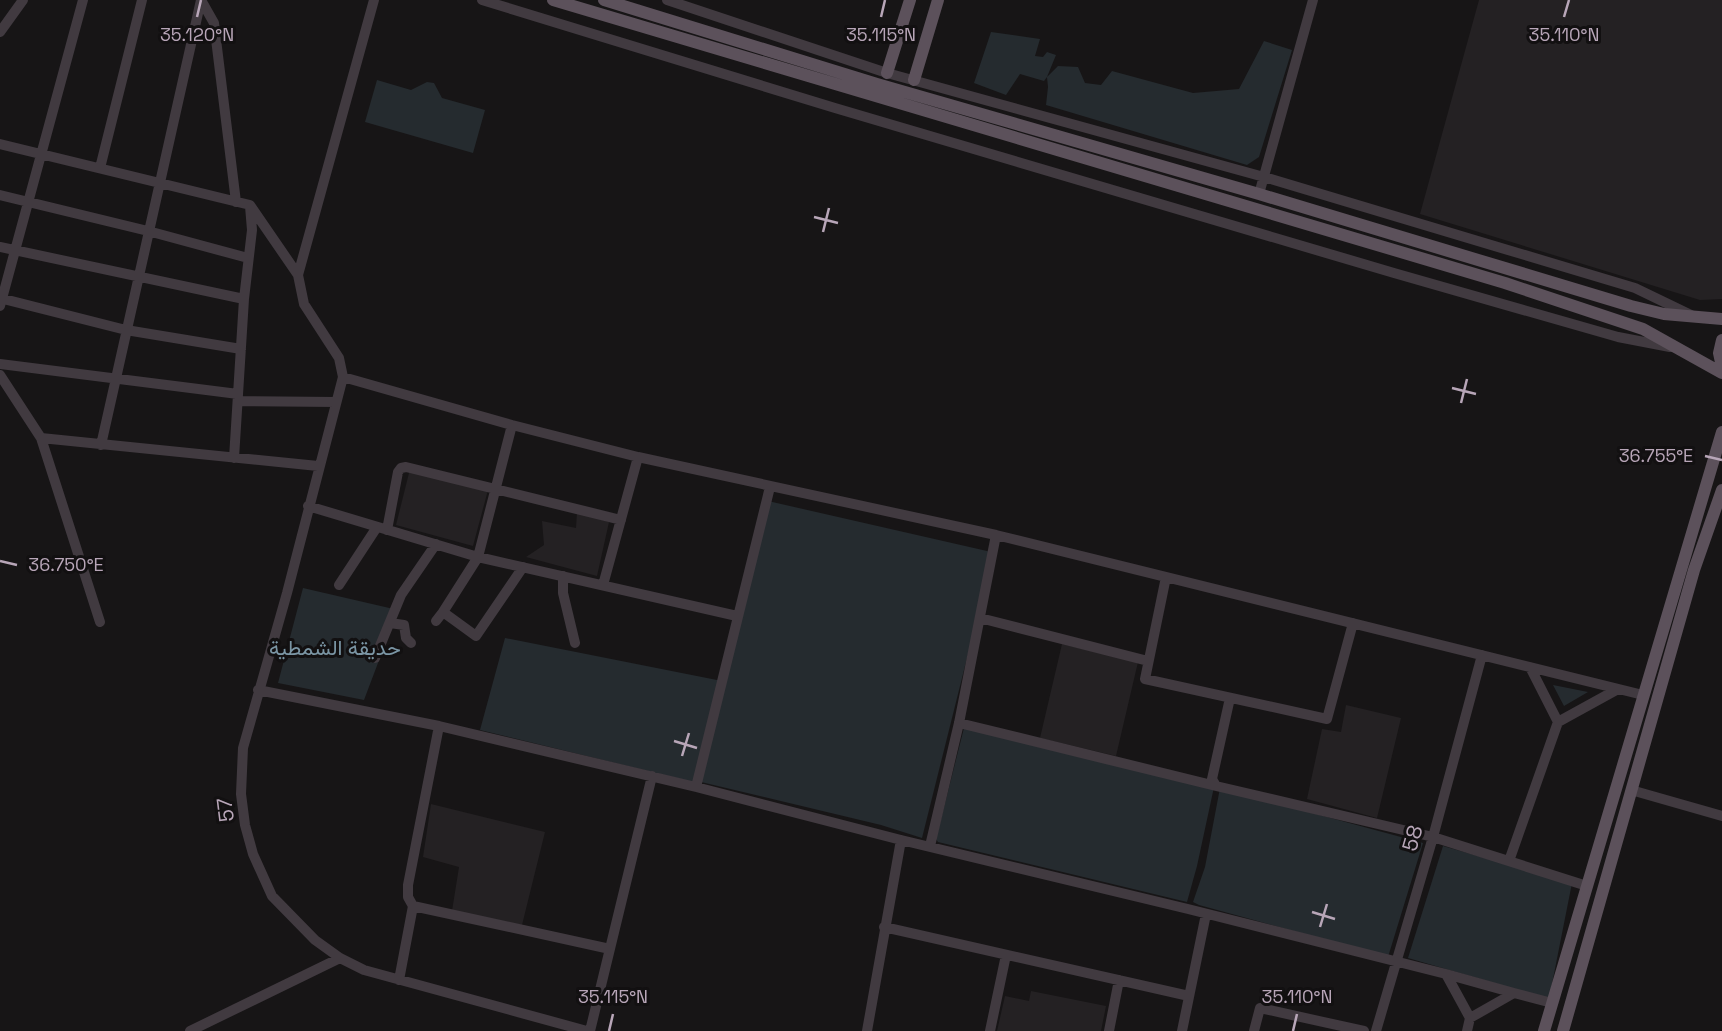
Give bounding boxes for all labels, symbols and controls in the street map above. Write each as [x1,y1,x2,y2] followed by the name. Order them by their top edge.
[160,23,234,46] text: 35.120°N
[846,23,916,46] text: 35.115°N
[1529,23,1599,46] text: 35.110°N
[1619,444,1693,467] text: 36.755°E
[28,553,104,576] text: 36.750°E
[269,634,401,661] park label: حديقة الشمطية
[210,796,240,824] street label: 57
[1395,822,1429,854] street label: 58
[578,985,648,1008] text: 35.115°N
[1262,985,1332,1008] text: 35.110°N

